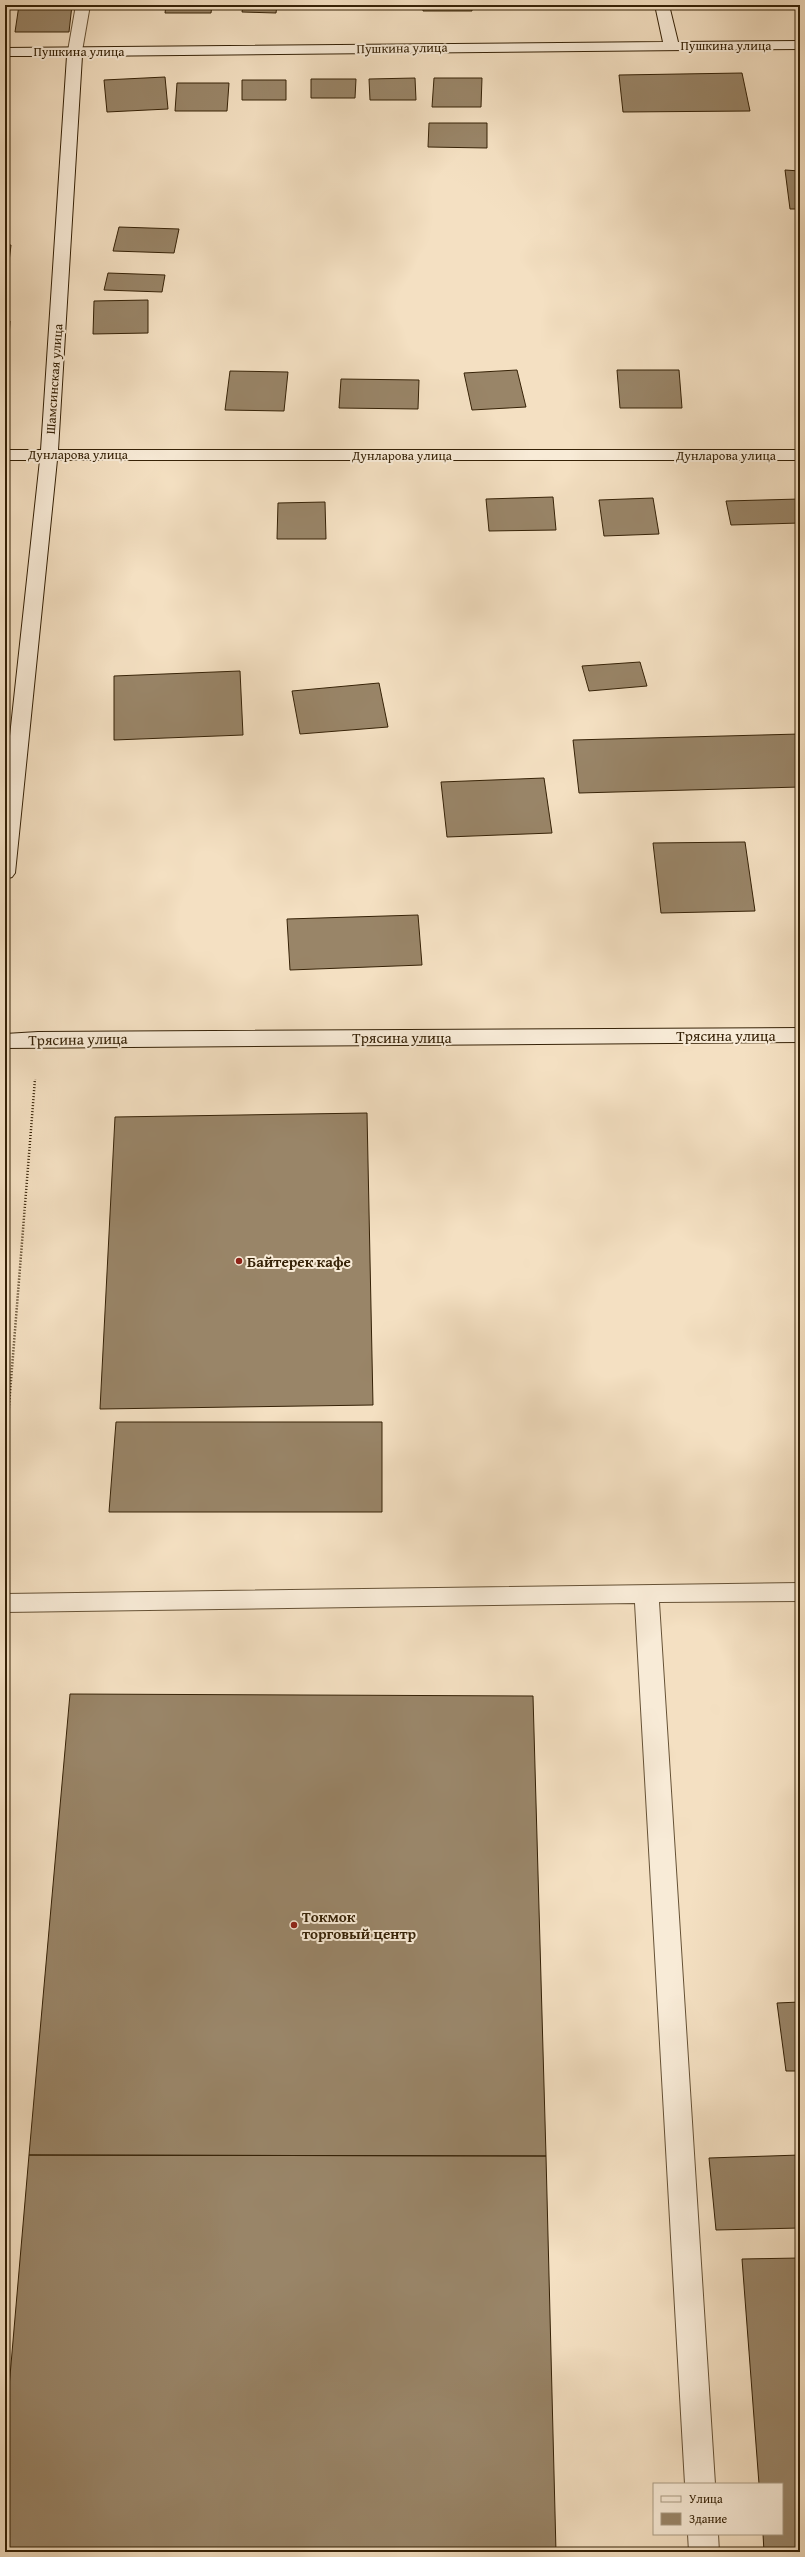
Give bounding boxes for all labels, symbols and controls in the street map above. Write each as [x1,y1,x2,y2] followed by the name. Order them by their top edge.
[680,36,772,55] street label: Пушкина улица
[356,38,448,58] street label: Пушкина улица
[33,42,125,61] street label: Пушкина улица
[41,322,67,435] street label: Шамсинская улица
[27,445,129,464] street label: Дунларова улица
[351,446,453,465] street label: Дунларова улица
[675,446,777,465] street label: Дунларова улица
[676,1025,777,1046] street label: Трясина улица
[352,1027,453,1048] street label: Трясина улица
[28,1028,129,1050] street label: Трясина улица
[247,1251,351,1272] place label: Байтерек кафе
[234,1256,244,1266] marker: Байтерек кафе
[302,1906,417,1944] place label: Токмок торговый центр
[289,1920,299,1930] marker: Токмок торговый центр
[653,2483,783,2535] legend
[689,2490,723,2507] text: Улица
[689,2510,728,2527] text: Здание

